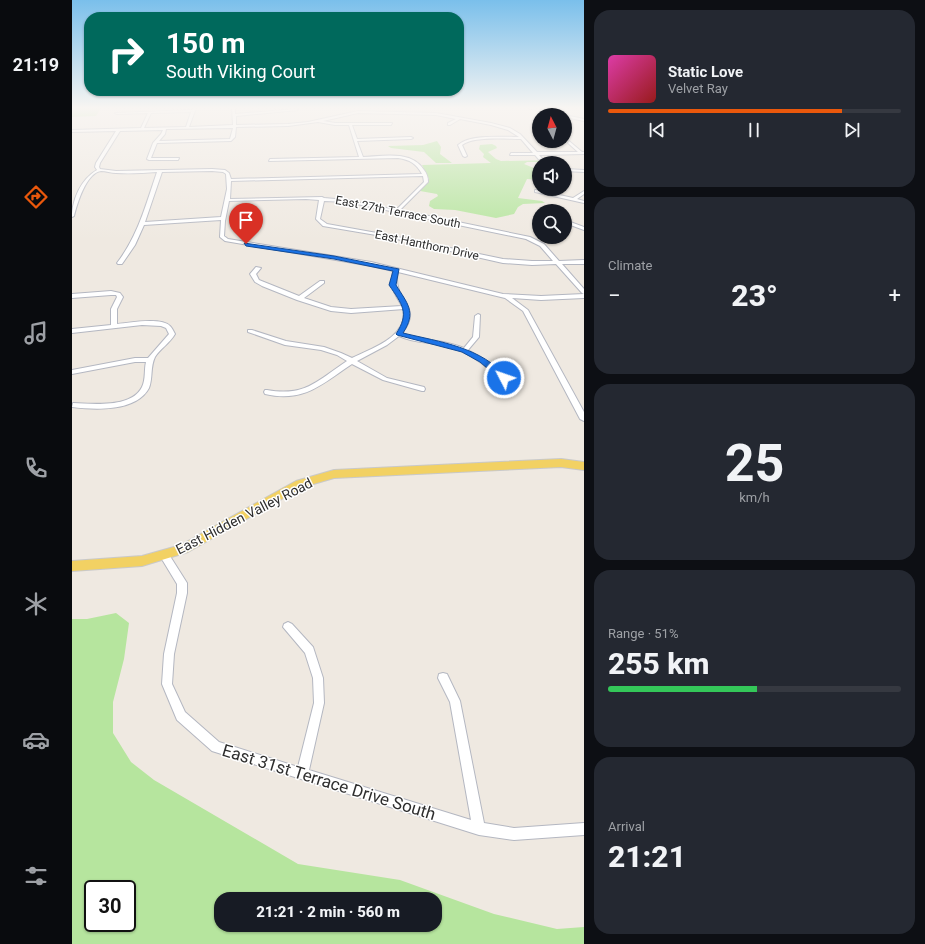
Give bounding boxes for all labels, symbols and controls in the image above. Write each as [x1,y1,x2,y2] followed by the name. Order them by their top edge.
[166,27,245,60] text: 150 m
[100,28,152,80] icon: right
[13,54,59,75] text: 21:19
[166,61,315,82] text: South Viking Court
[668,63,743,81] text: Static Love
[668,81,728,96] text: Velvet Ray
[532,108,572,148] north arrow
[532,108,572,244] map controls
[646,119,668,141] icon: previous
[743,119,765,141] icon: pause
[841,119,863,141] icon: next
[532,156,572,196] button: sound
[22,183,50,211] icon: directions
[334,193,462,231] street label: East 27th Terrace South
[229,203,263,244] pin
[532,204,572,244] button: search
[235,209,257,231] icon: arrive
[374,227,480,263] street label: East Hanthorn Drive
[608,258,652,273] text: Climate
[731,278,778,313] text: 23°
[608,283,621,308] text: −
[889,283,901,308] text: +
[22,319,50,347] icon: music
[483,357,525,399] position arrow
[725,433,784,494] text: 25
[22,454,50,482] icon: phone
[173,475,315,557] street label: East Hidden Valley Road
[739,490,770,505] text: km/h
[22,590,50,618] icon: climate
[608,626,678,641] text: Range · 51%
[608,646,710,681] text: 255 km
[22,726,50,754] icon: car
[220,740,438,824] street label: East 31st Terrace Drive South
[608,819,645,834] text: Arrival
[608,839,686,874] text: 21:21
[22,862,50,890] icon: filters
[84,880,136,932] speed limit sign: 30
[256,903,400,921] text: 21:21 · 2 min · 560 m

